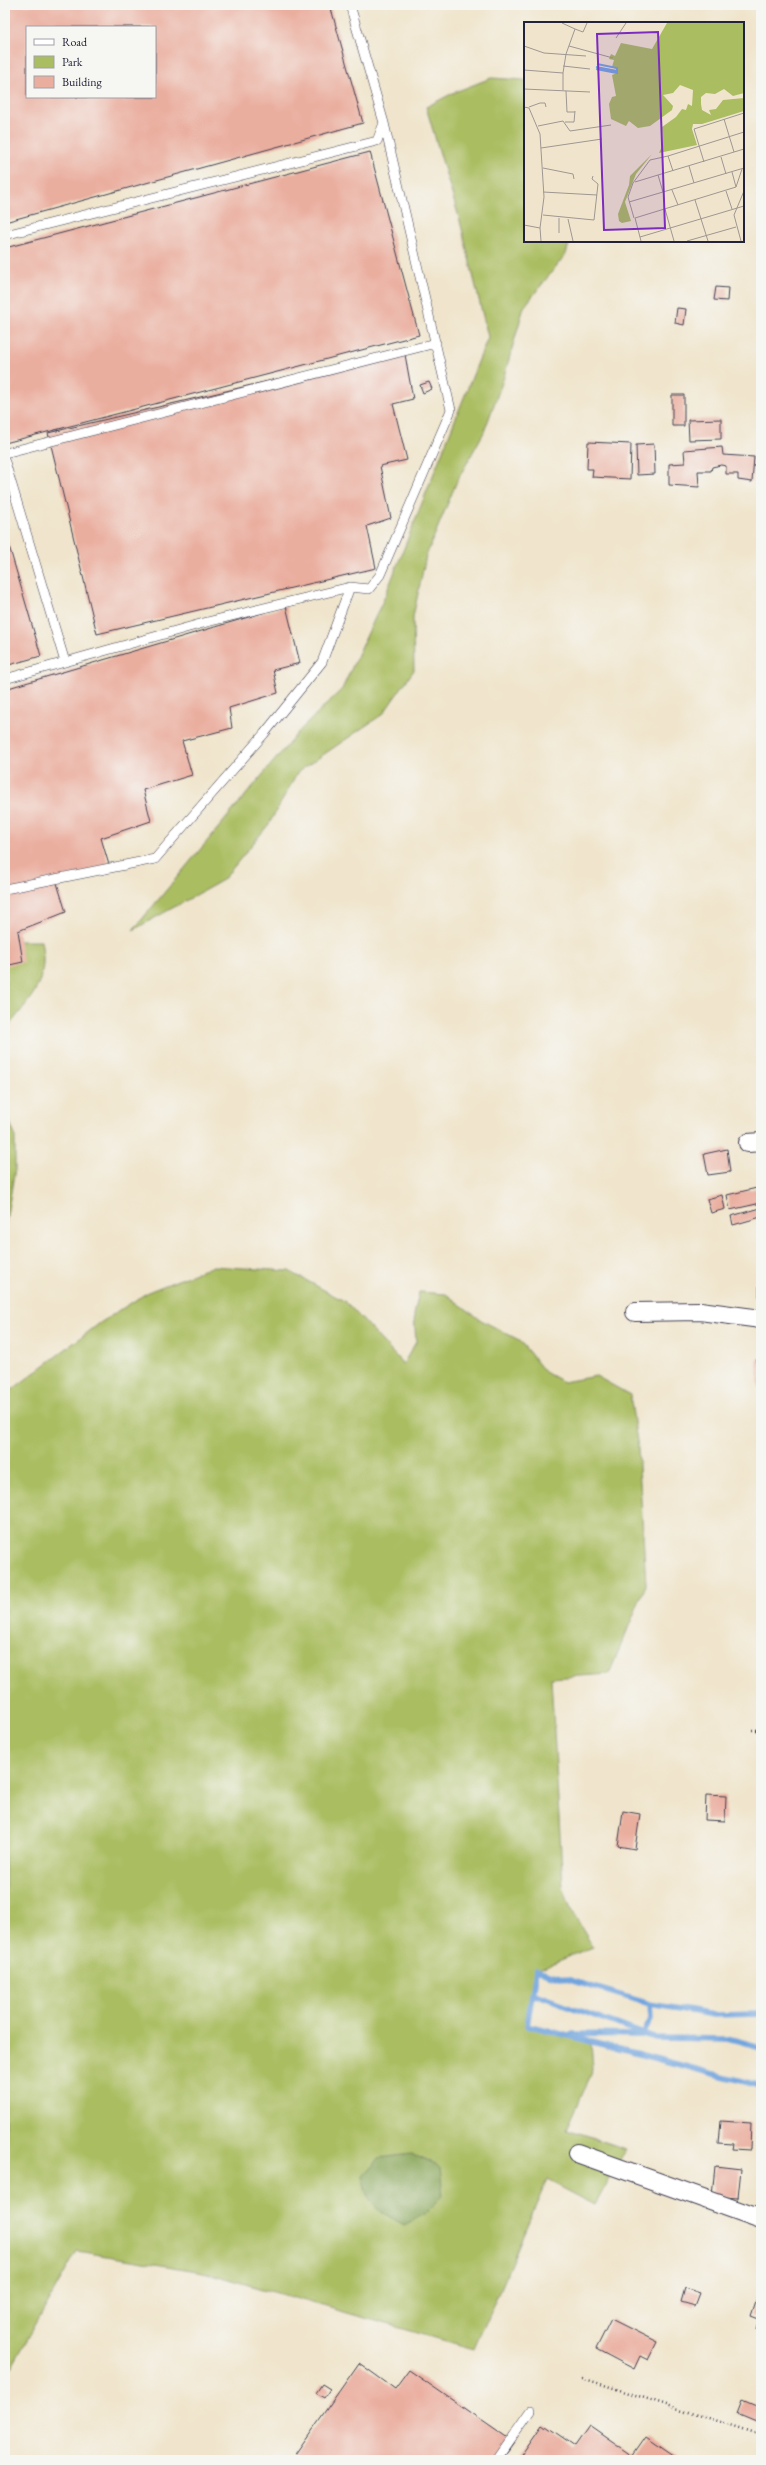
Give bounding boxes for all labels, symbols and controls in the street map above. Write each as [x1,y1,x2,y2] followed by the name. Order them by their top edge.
[524,22,744,242] inset map
[26,26,156,98] legend
[62,34,88,50] text: Road
[62,54,83,70] text: Park
[62,74,103,90] text: Building

